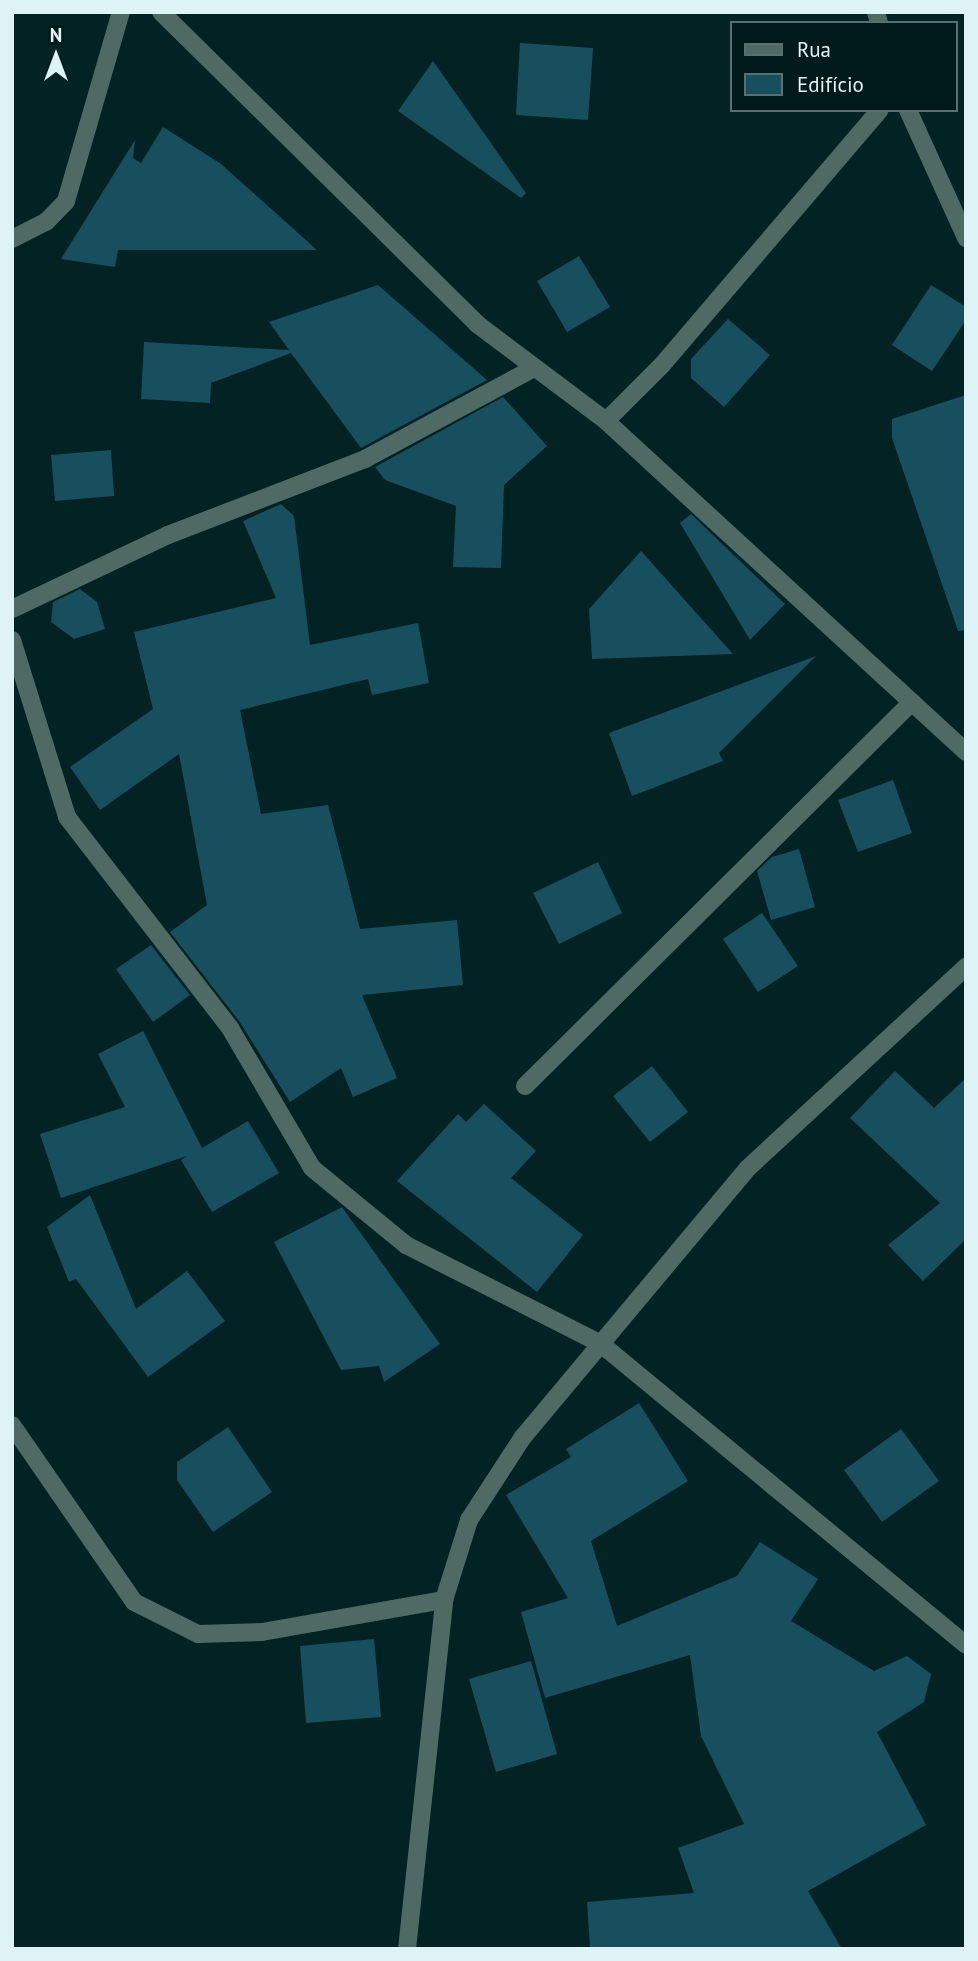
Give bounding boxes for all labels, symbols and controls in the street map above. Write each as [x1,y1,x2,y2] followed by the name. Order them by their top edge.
[21,21,91,91] north arrow
[730,21,957,112] legend
[50,23,62,47] text: N
[797,36,831,63] text: Rua
[797,71,864,98] text: Edifício

